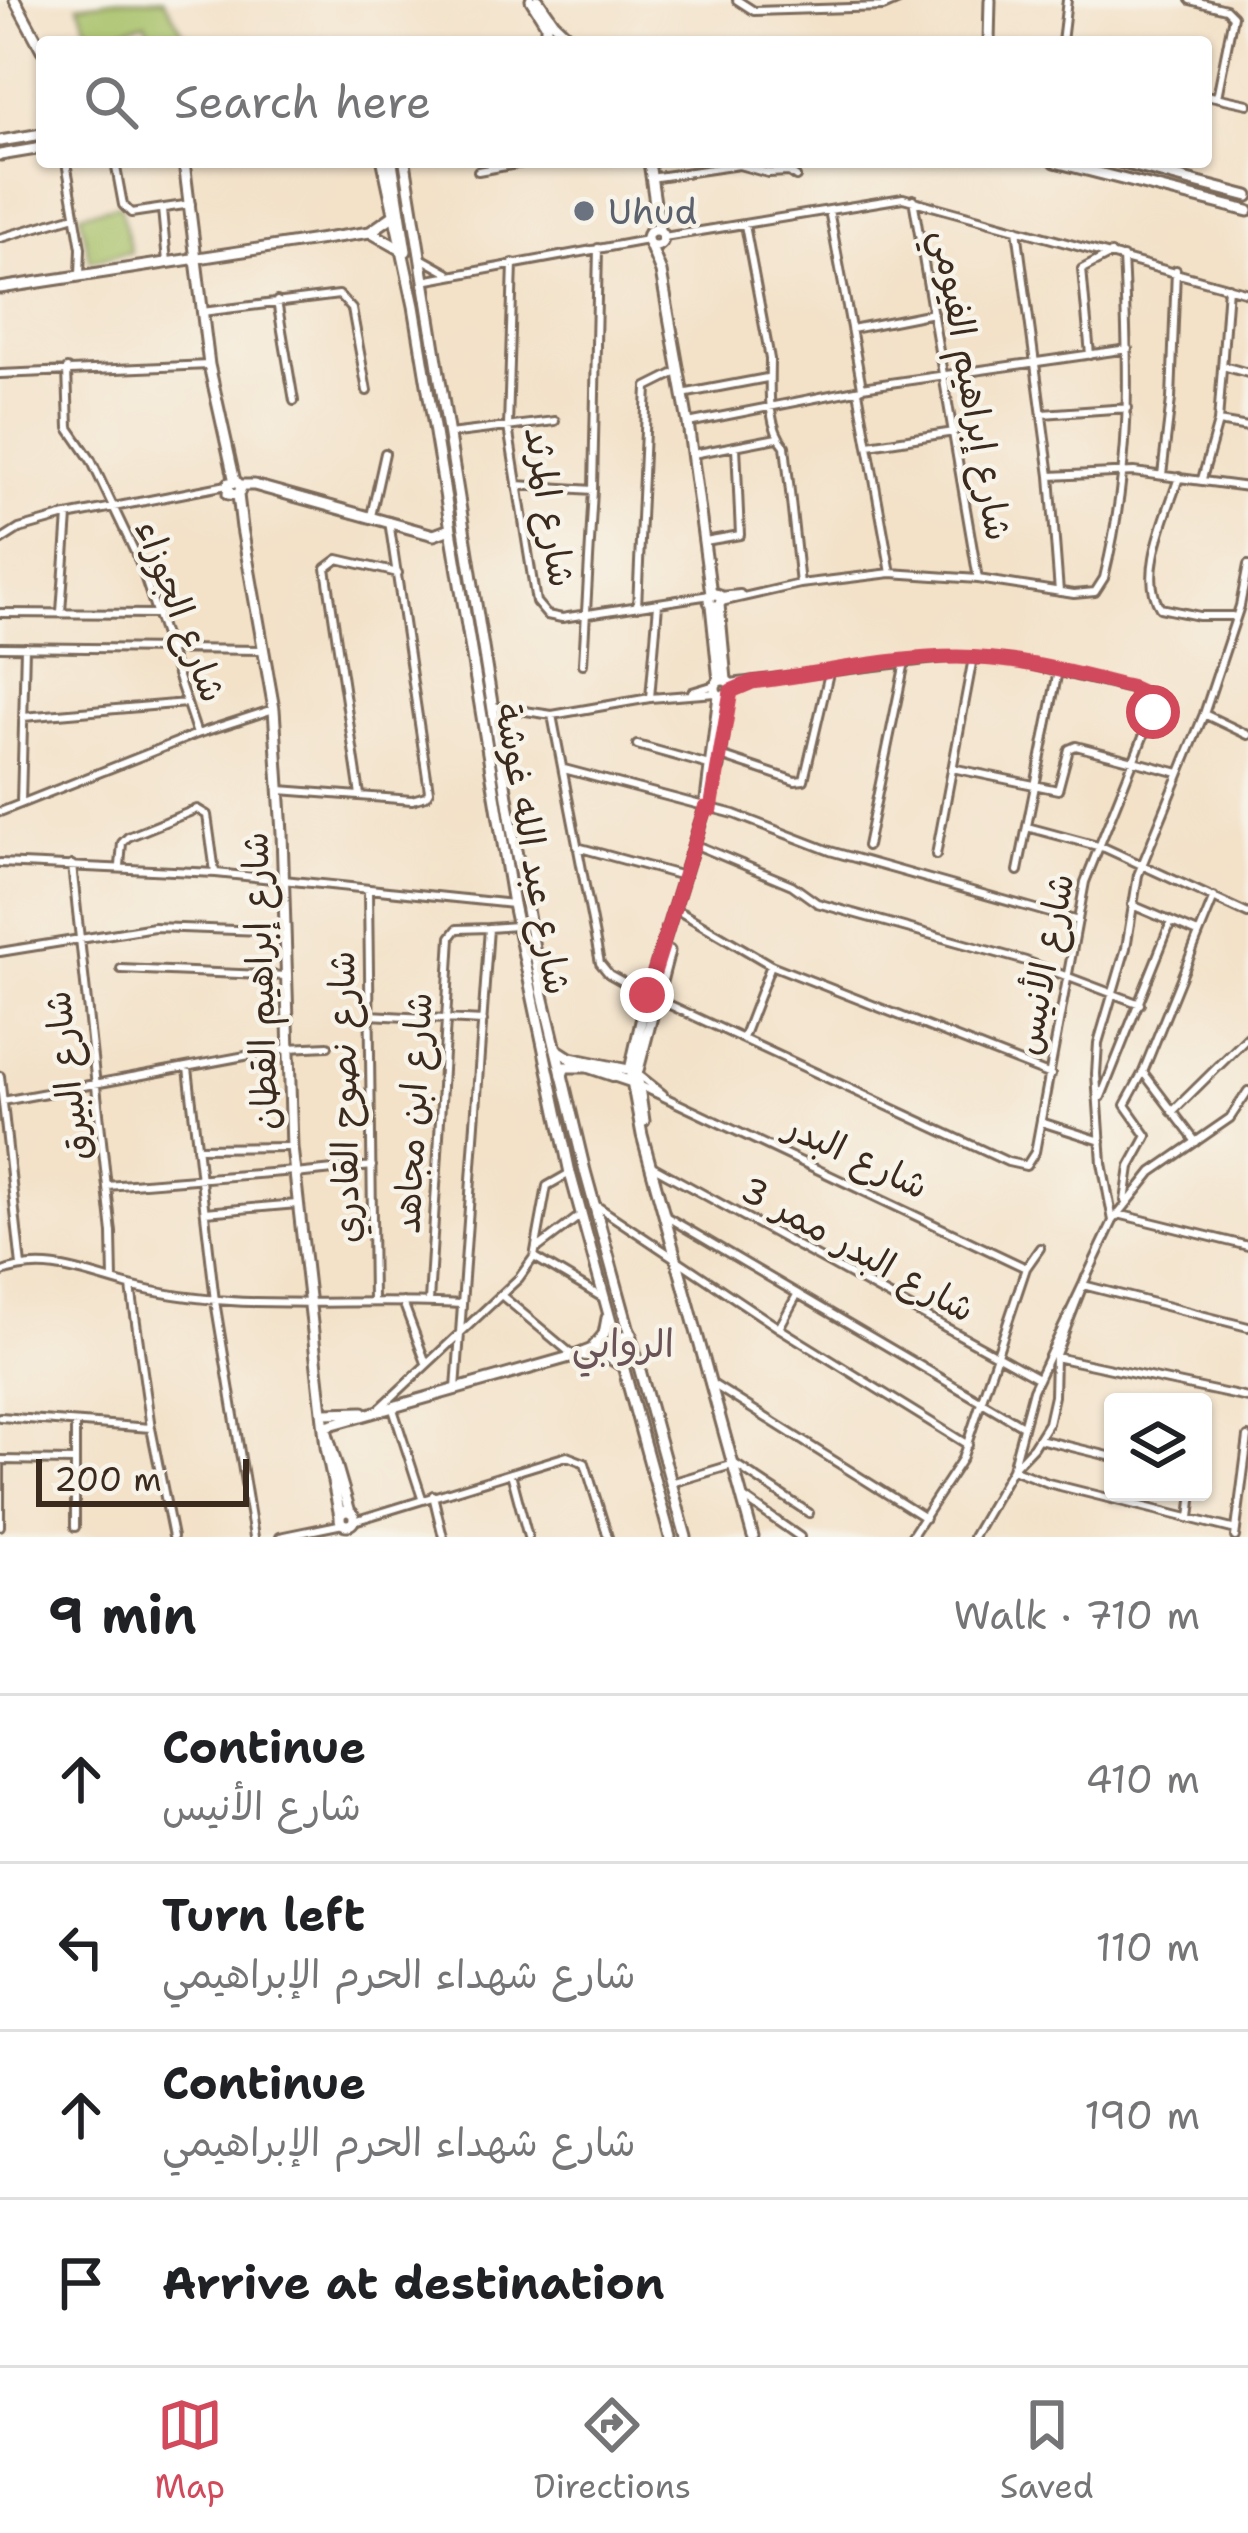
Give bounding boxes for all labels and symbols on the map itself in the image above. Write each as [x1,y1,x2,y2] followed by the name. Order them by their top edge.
[608,187,697,236] place label: Uhud
[571,198,597,224] marker: Uhud
[914,226,1023,545] street label: شارع إبراهيم الفيومي
[512,423,587,591] street label: شارع المرثد
[123,513,238,709] street label: شارع الجوزاء
[1126,685,1180,739] route start
[482,699,583,999] street label: شارع عبد الله غوشة
[230,831,293,1131] street label: شارع إبراهيم القطان
[1002,869,1087,1059] street label: شارع الأنيس
[317,950,372,1244] street label: شارع نصوح القادري
[620,968,674,1022] route end
[32,988,103,1164] street label: شارع البيرق
[382,991,445,1235] street label: شارع ابن مجاهد
[775,1100,936,1211] street label: شارع البدر
[732,1165,984,1334] street label: شارع البدر ممر 3
[572,1317,674,1377] district label: الروابي
[36,1453,249,1506] scale bar

